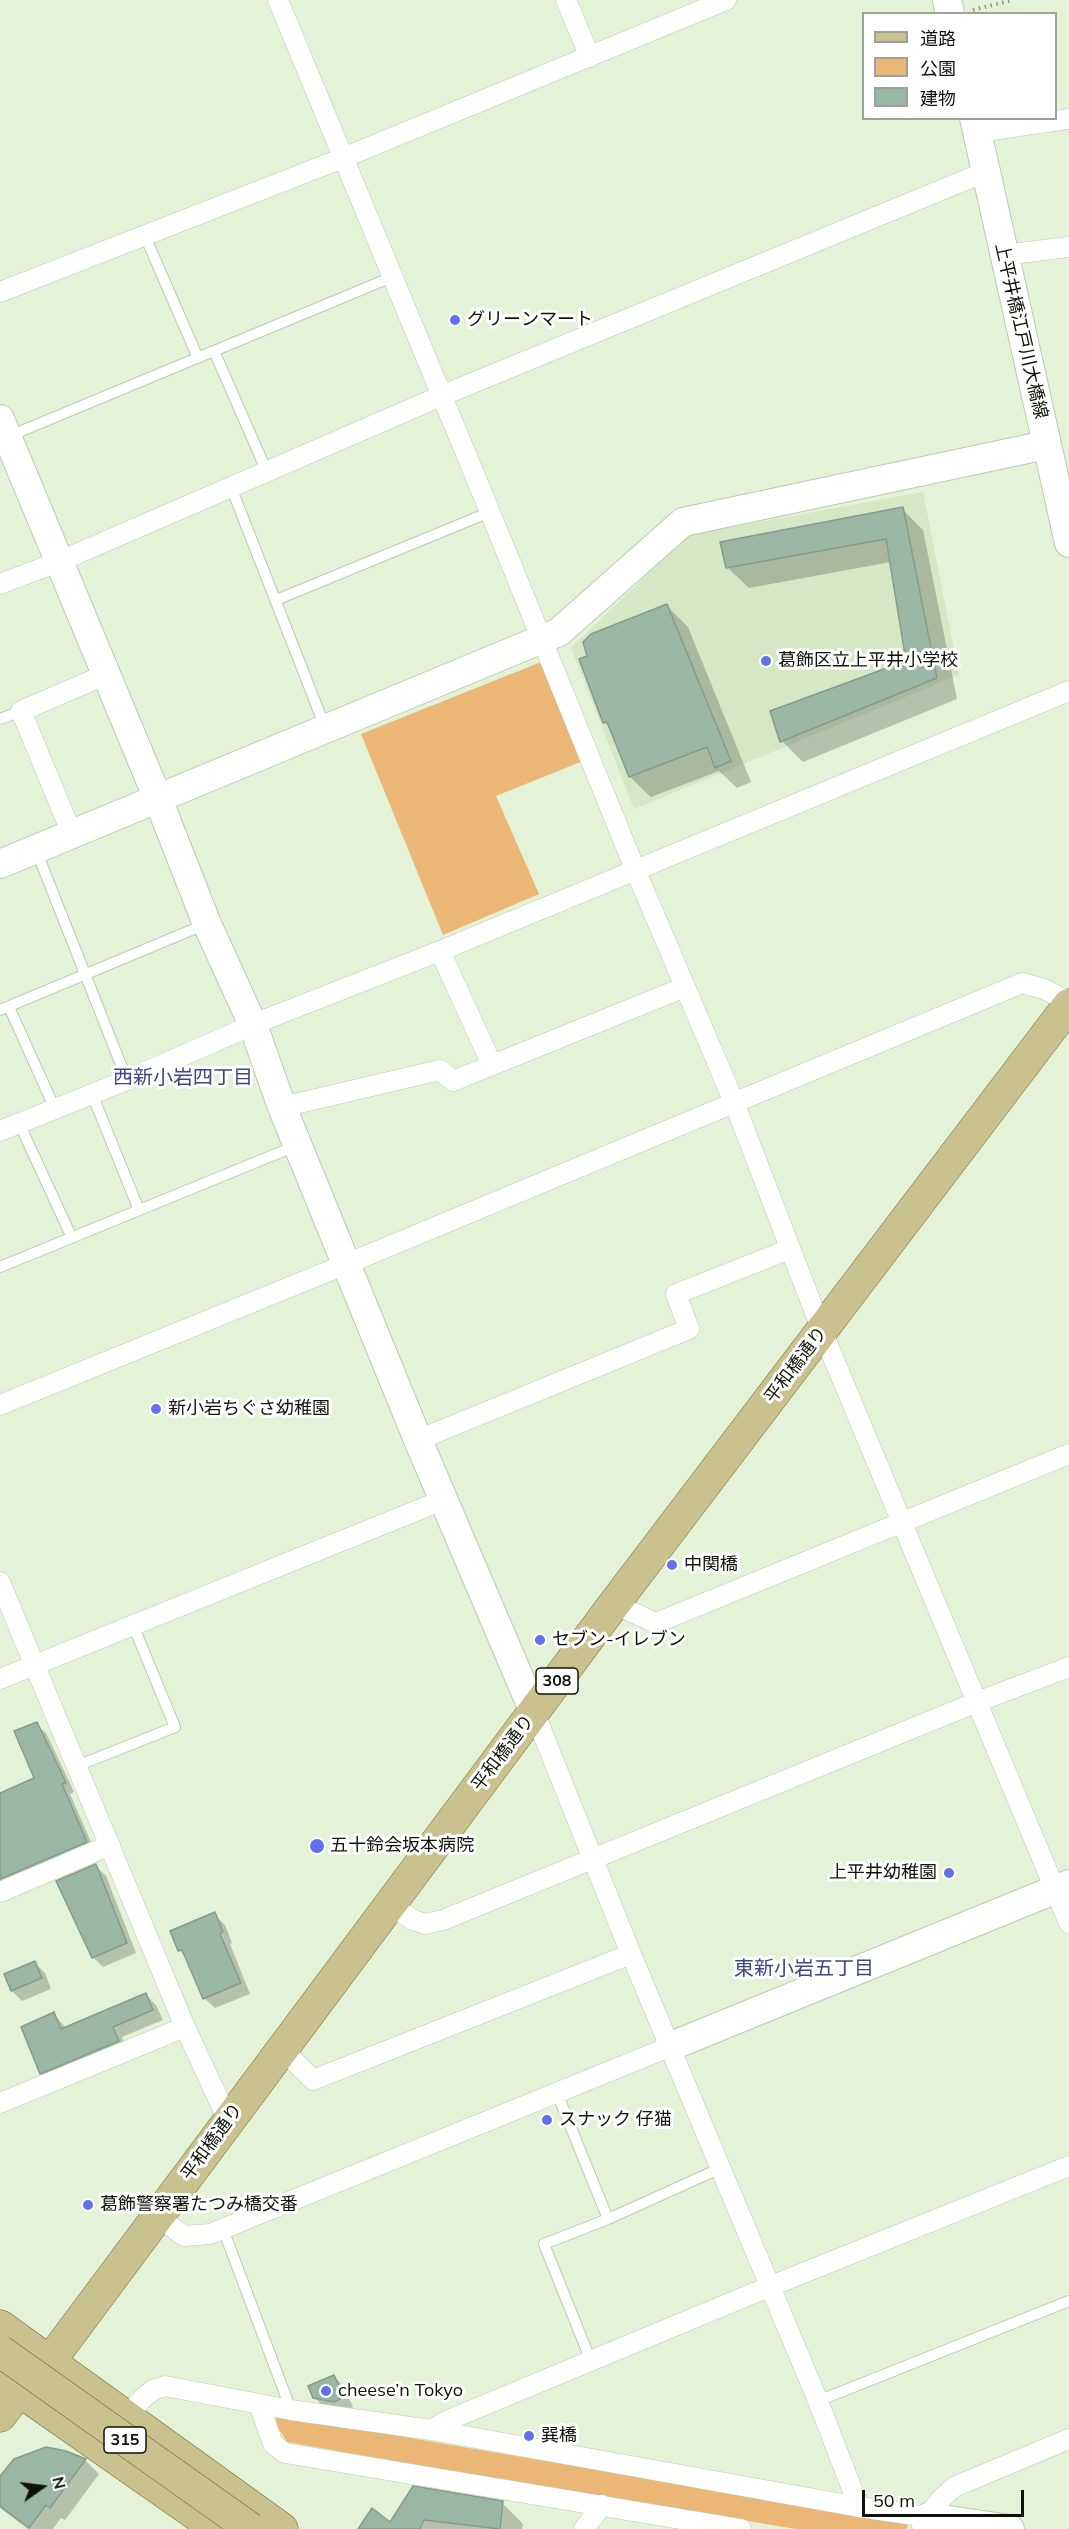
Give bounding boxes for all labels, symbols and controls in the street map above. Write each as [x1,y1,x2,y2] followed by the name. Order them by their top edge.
[862,12,1057,120] legend
[920,27,956,50] text: 道路
[920,57,956,80] text: 公園
[920,87,956,110] text: 建物
[990,241,1052,421] street label: 上平井橋江戸川大橋線
[467,309,593,331] place label: グリーンマート
[448,313,462,327] marker: グリーンマート
[778,650,958,672] place label: 葛飾区立上平井小学校
[759,654,773,668] marker: 葛飾区立上平井小学校
[113,1066,253,1090] district label: 西新小岩四丁目
[760,1323,832,1407] street label: 平和橋通り
[168,1398,330,1420] place label: 新小岩ちぐさ幼稚園
[149,1402,163,1416] marker: 新小岩ちぐさ幼稚園
[684,1554,738,1576] place label: 中関橋
[665,1558,679,1572] marker: 中関橋
[552,1629,686,1651] place label: セブン-イレブン
[533,1633,547,1647] marker: セブン-イレブン
[536,1668,578,1694] road number: 308
[467,1711,539,1795] street label: 平和橋通り
[330,1835,474,1857] place label: 五十鈴会坂本病院
[308,1837,326,1855] marker: 五十鈴会坂本病院
[829,1862,937,1884] place label: 上平井幼稚園
[942,1866,956,1880] marker: 上平井幼稚園
[734,1957,874,1981] district label: 東新小岩五丁目
[177,2099,247,2185] street label: 平和橋通り
[559,2109,672,2131] place label: スナック 仔猫
[540,2113,554,2127] marker: スナック 仔猫
[100,2194,298,2216] place label: 葛飾警察署たつみ橋交番
[81,2198,95,2212] marker: 葛飾警察署たつみ橋交番
[338,2380,463,2402] place label: cheese’n Tokyo
[319,2384,333,2398] marker: cheese’n Tokyo
[541,2425,577,2447] place label: 巽橋
[104,2427,146,2453] road number: 315
[522,2429,536,2443] marker: 巽橋
[12,2457,72,2517] north arrow
[48,2474,71,2491] text: N
[865,2478,1027,2516] scale bar
[873,2489,915,2512] text: 50 m

